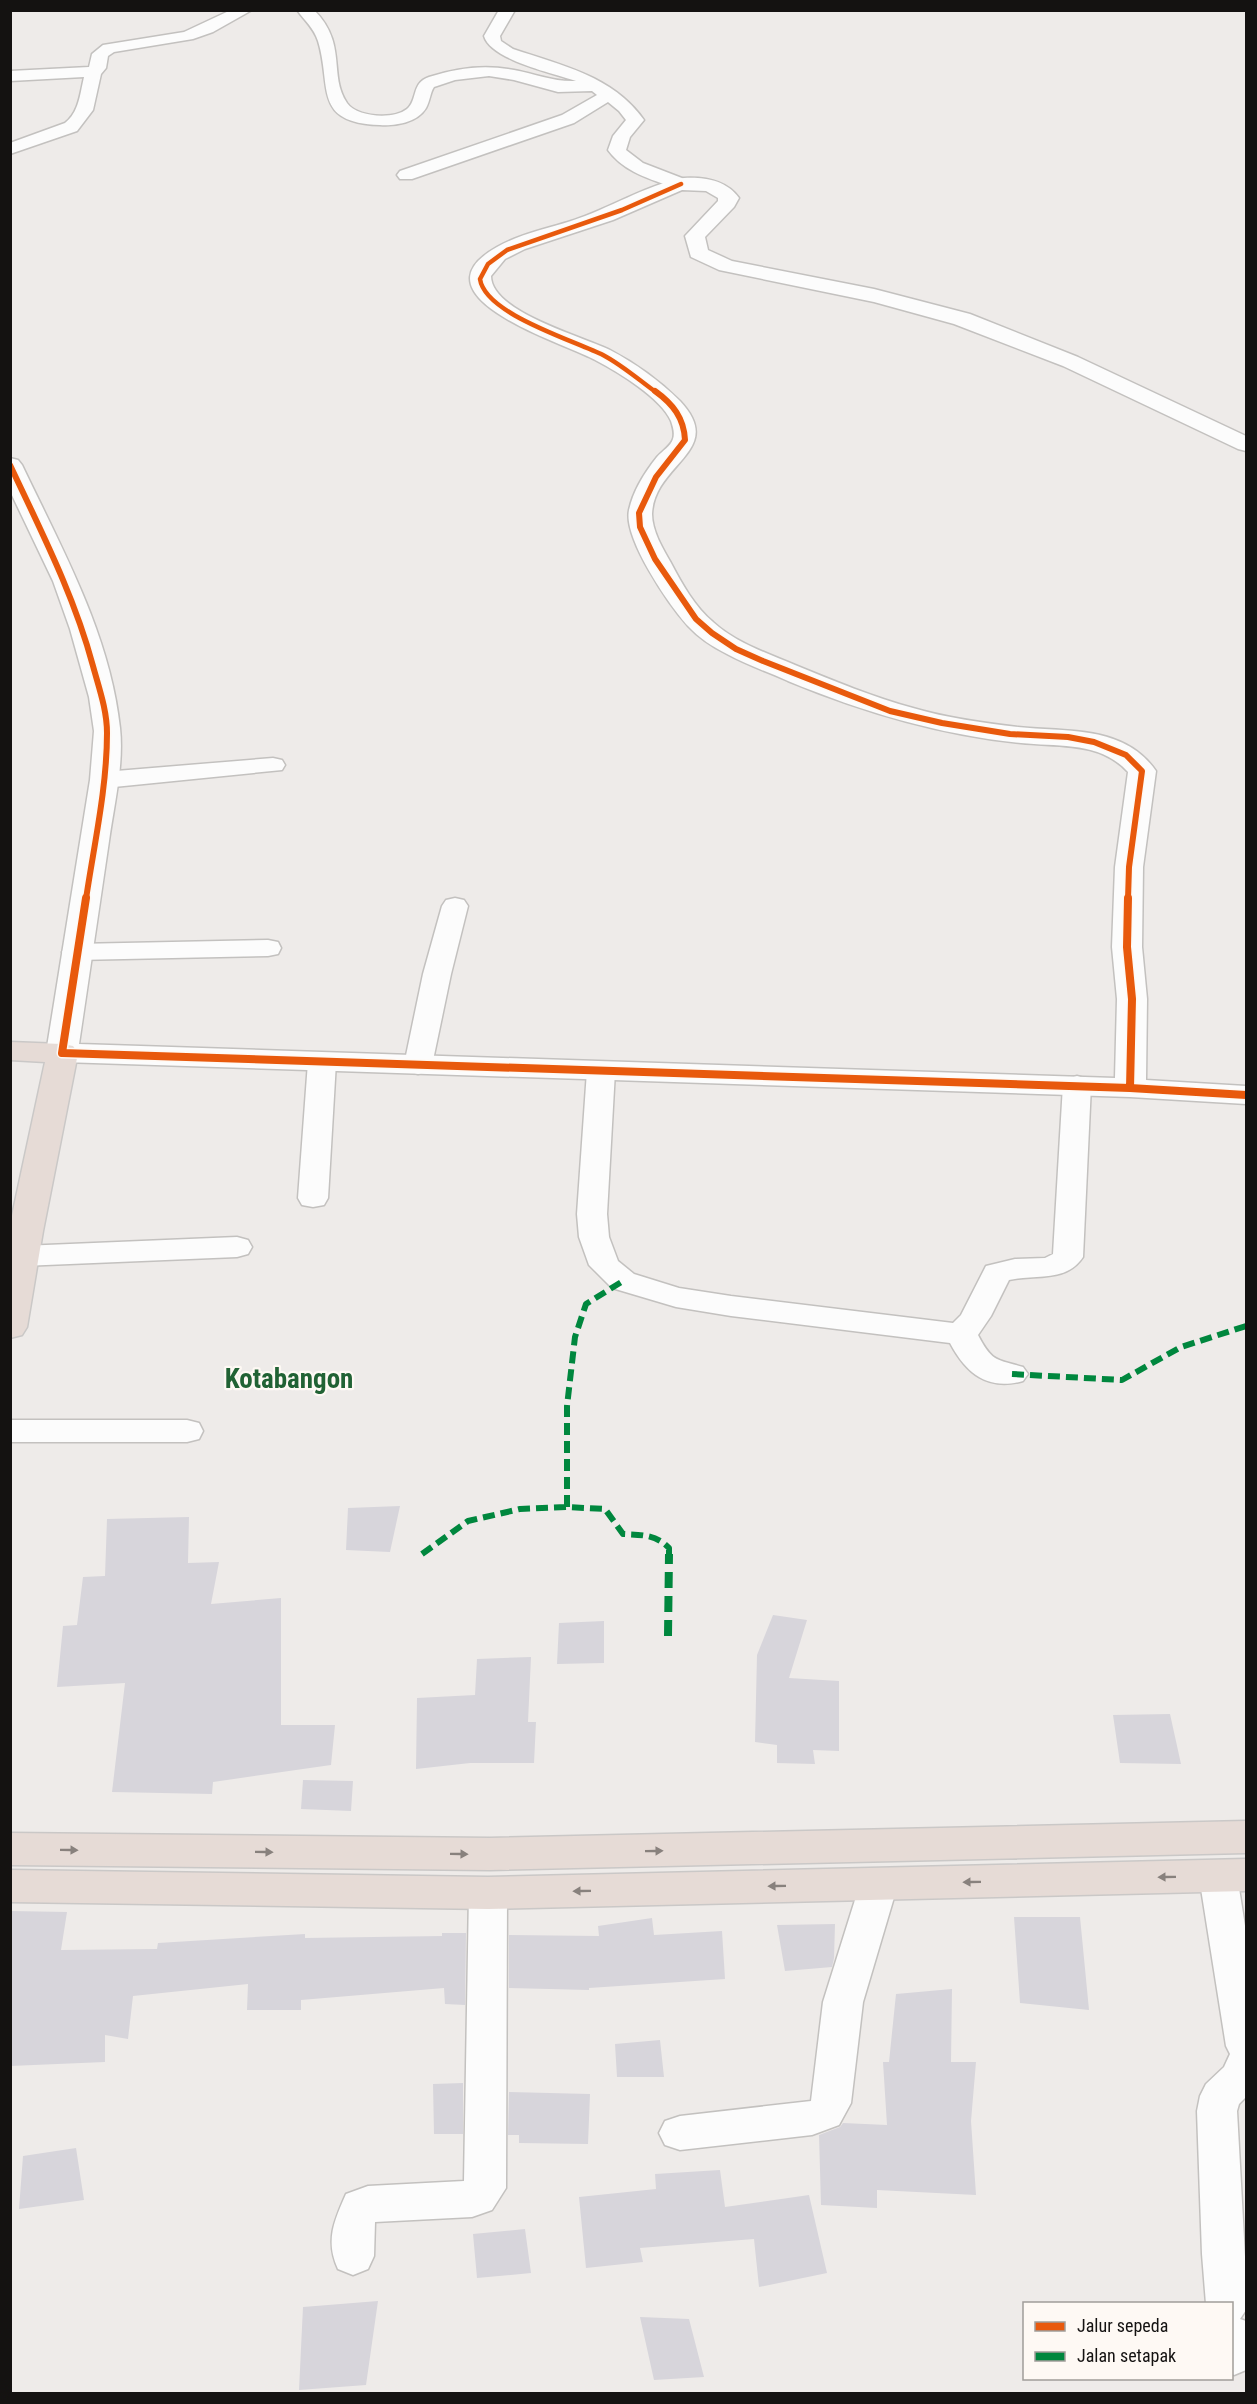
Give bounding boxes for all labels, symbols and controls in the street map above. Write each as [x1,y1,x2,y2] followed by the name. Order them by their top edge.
[225,1363,353,1395] district label: Kotabangon
[59,1845,78,1855] one-way arrow
[644,1846,663,1855] one-way arrow
[254,1847,273,1857] one-way arrow
[449,1849,468,1859] one-way arrow
[1158,1873,1177,1882] one-way arrow
[963,1877,982,1887] one-way arrow
[768,1882,787,1891] one-way arrow
[573,1886,592,1896] one-way arrow
[1023,2302,1233,2380] legend
[1077,2315,1168,2336] text: Jalur sepeda
[1077,2345,1176,2366] text: Jalan setapak

